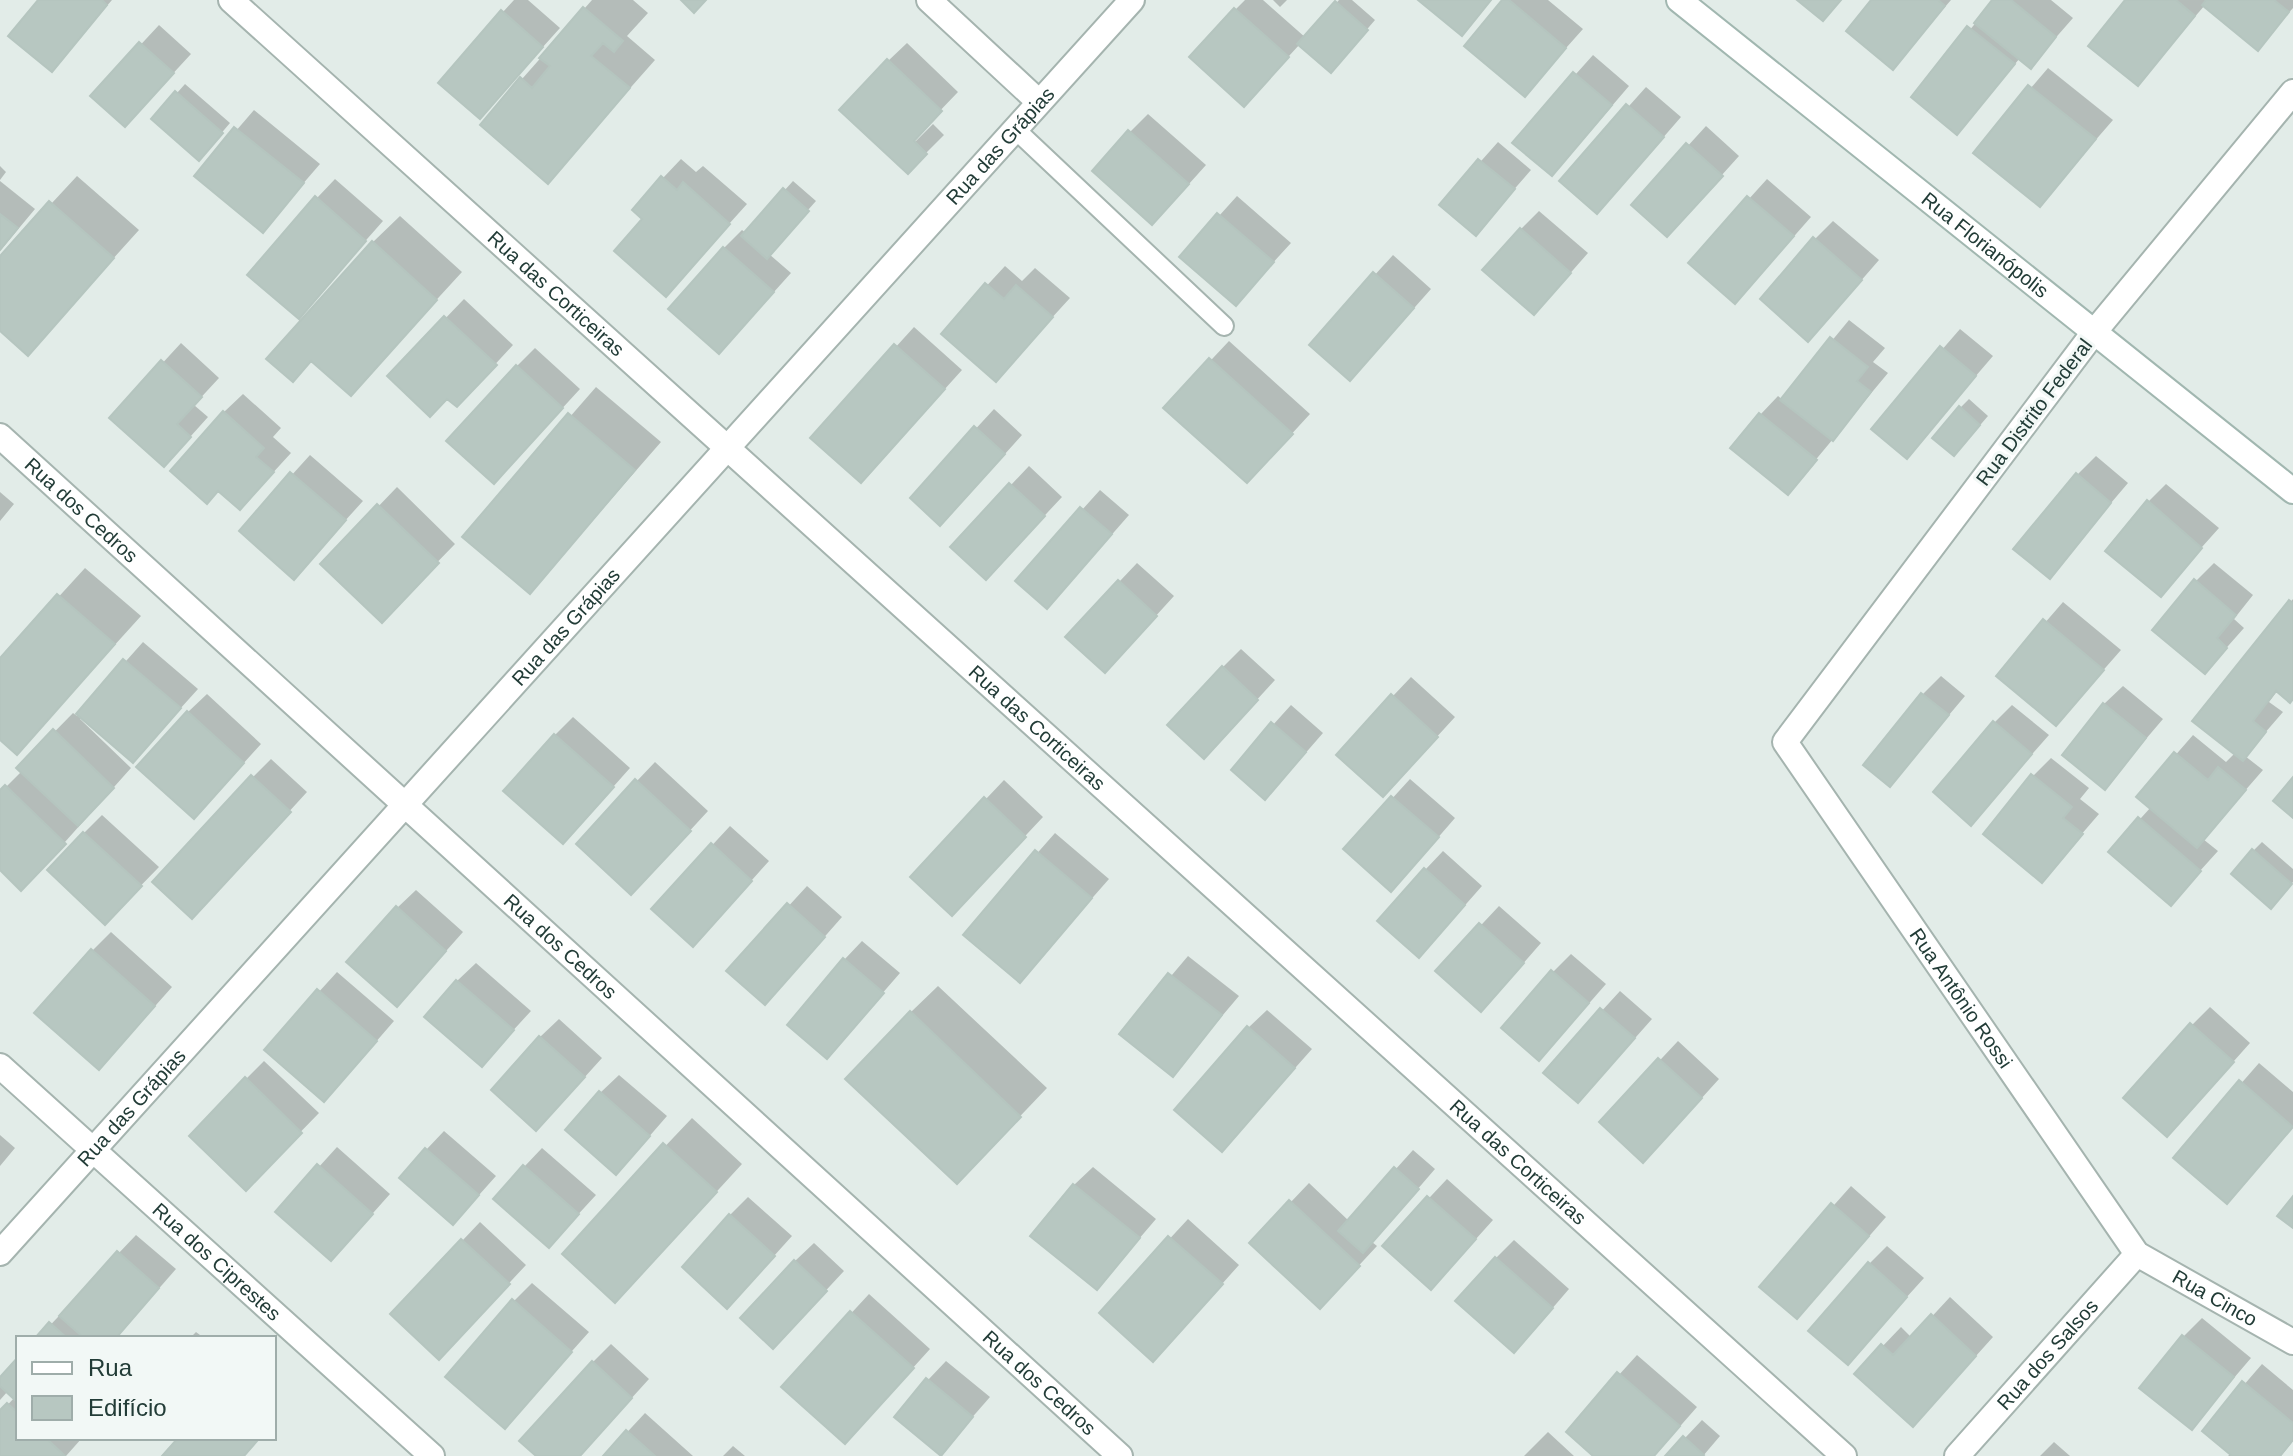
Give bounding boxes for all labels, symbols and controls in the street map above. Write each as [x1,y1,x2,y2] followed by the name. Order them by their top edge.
[942,83,1059,209] street label: Rua das Grápias
[1917,188,2053,302] street label: Rua Florianópolis
[484,226,629,361] street label: Rua das Corticeiras
[1972,334,2096,490] street label: Rua Distrito Federal
[20,453,142,567] street label: Rua dos Cedros
[507,564,624,690] street label: Rua das Grápias
[965,661,1110,795] street label: Rua das Corticeiras
[500,890,621,1003] street label: Rua dos Cedros
[1905,924,2017,1072] street label: Rua Antônio Rossi
[73,1044,190,1171] street label: Rua das Grápias
[1446,1095,1591,1229] street label: Rua das Corticeiras
[148,1198,285,1325] street label: Rua dos Ciprestes
[2169,1265,2261,1331] street label: Rua Cinco
[1993,1295,2102,1414] street label: Rua dos Salsos
[979,1326,1100,1440] street label: Rua dos Cedros
[16,1336,276,1440] legend
[88,1354,133,1381] text: Rua
[88,1394,167,1421] text: Edifício

